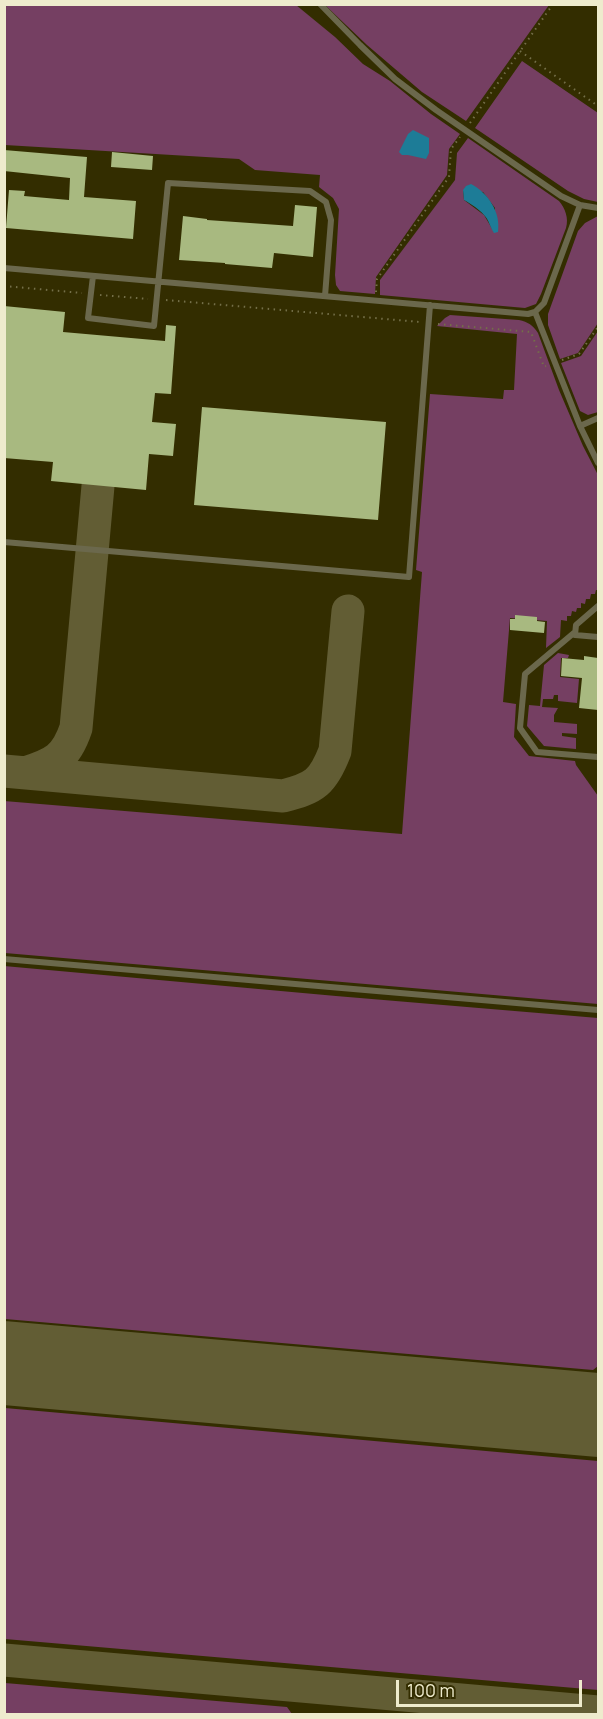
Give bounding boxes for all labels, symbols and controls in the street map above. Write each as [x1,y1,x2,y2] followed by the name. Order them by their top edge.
[399,1668,585,1706] scale bar
[407,1678,455,1702] text: 100 m

